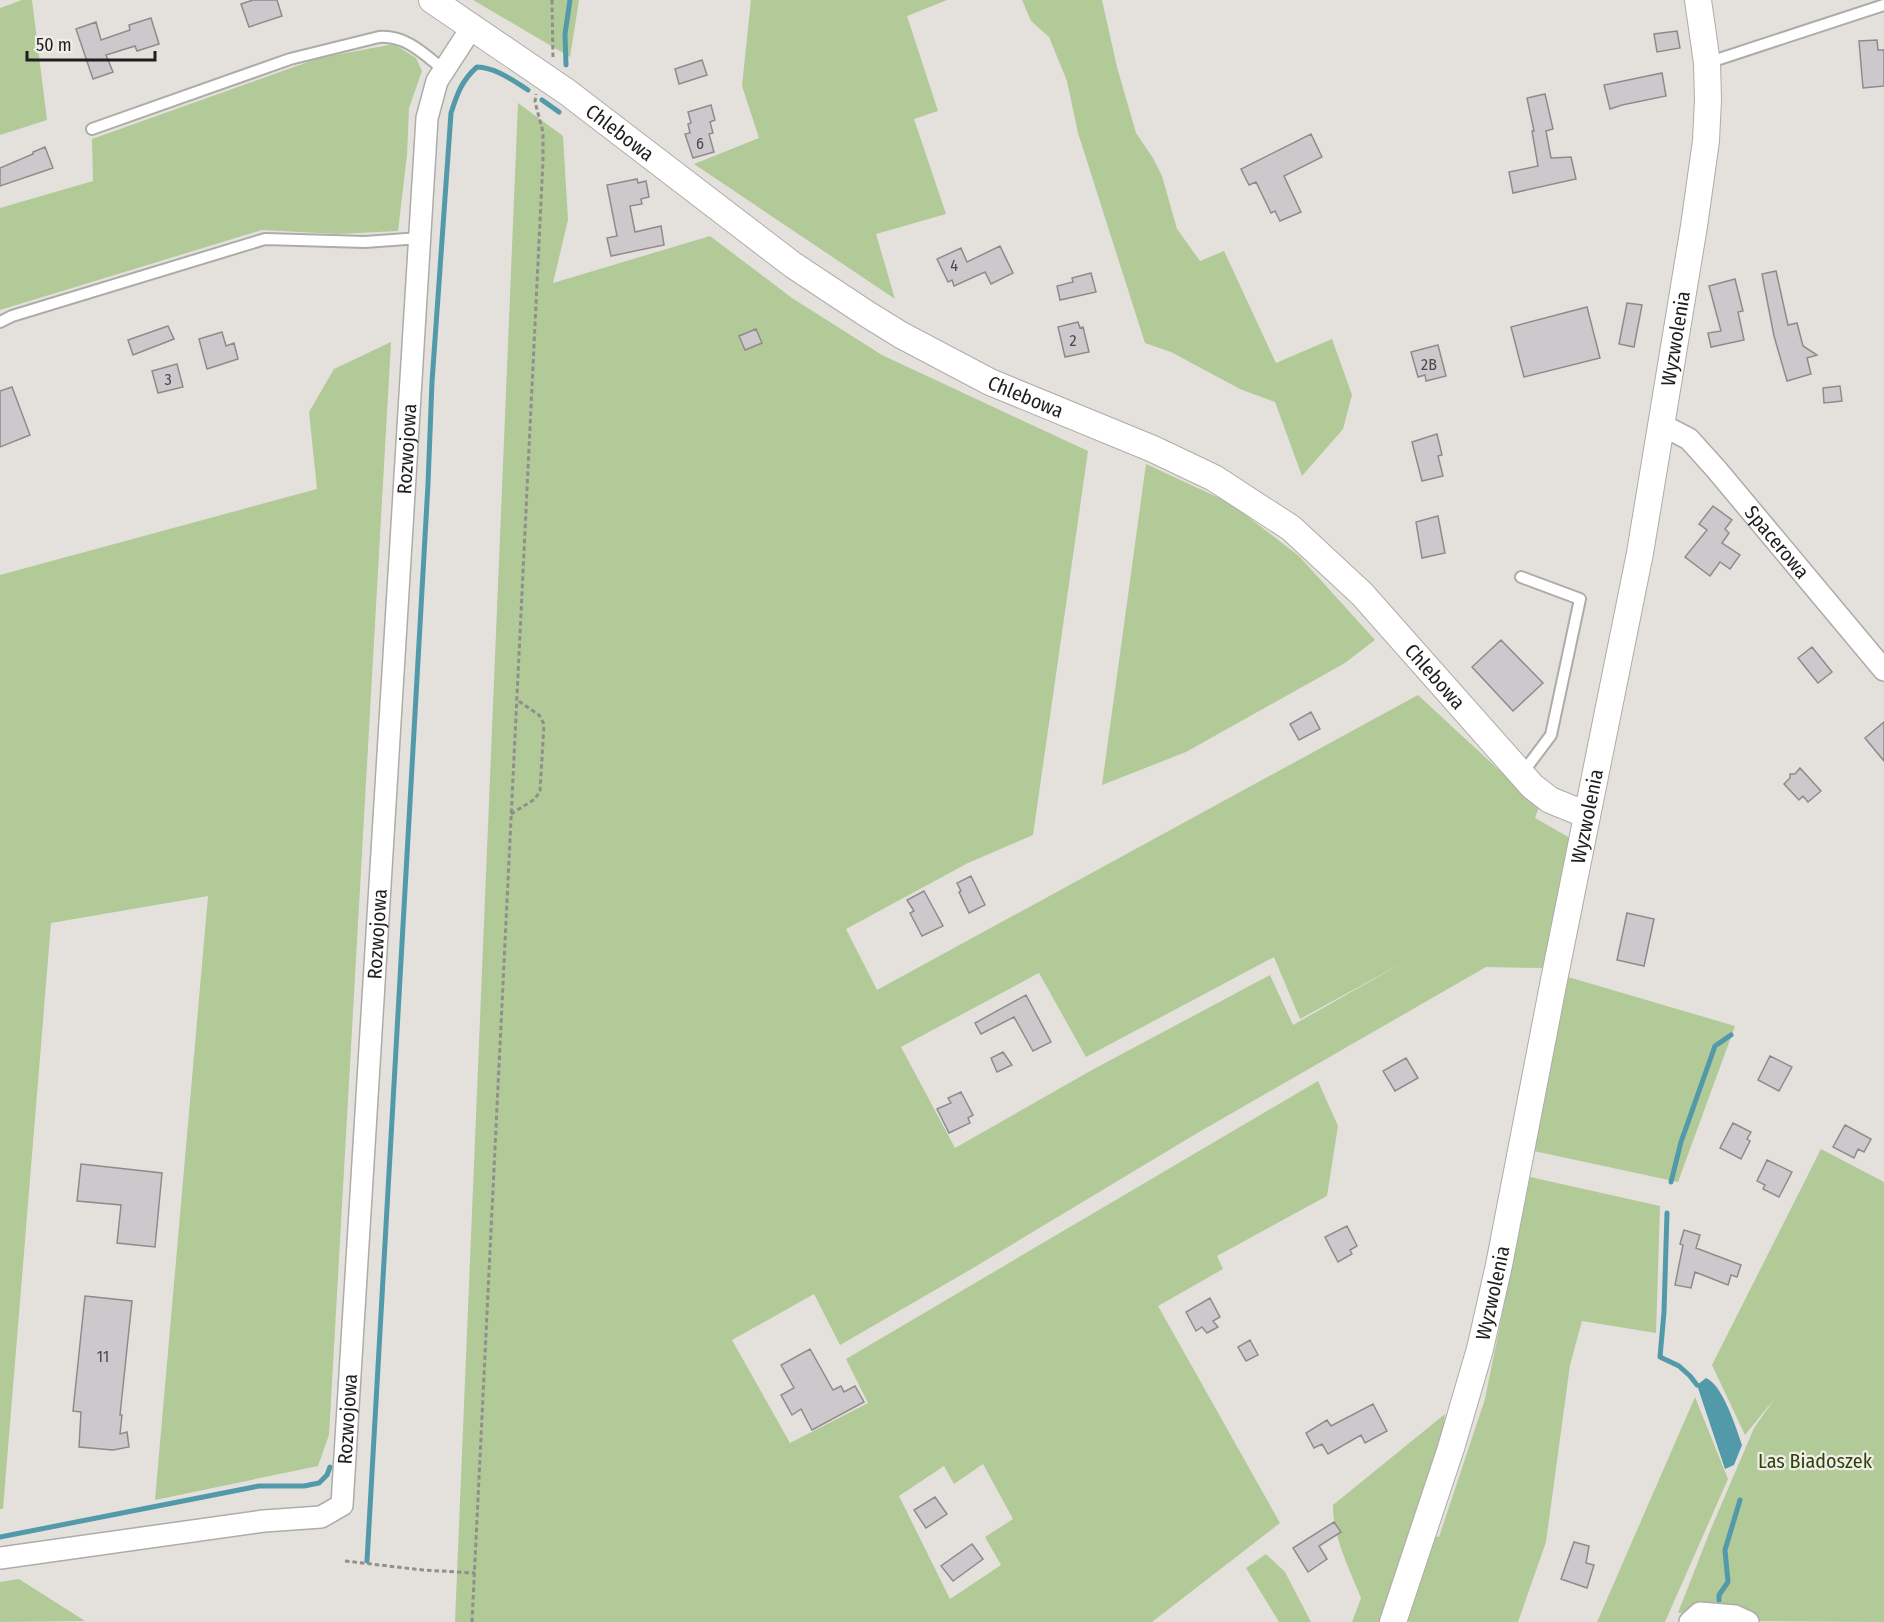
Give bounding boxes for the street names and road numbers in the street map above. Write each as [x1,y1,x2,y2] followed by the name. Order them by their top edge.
[581,99,659,166] street label: Chlebowa
[1656,289,1695,388] street label: Wyzwolenia
[984,370,1067,423] street label: Chlebowa
[392,403,421,495] street label: Rozwojowa
[1740,501,1814,583] street label: Spacerowa
[1400,639,1470,714] street label: Chlebowa
[1566,767,1608,866] street label: Wyzwolenia
[362,888,392,980] street label: Rozwojowa
[1470,1244,1514,1342] street label: Wyzwolenia
[333,1373,362,1465] street label: Rozwojowa

